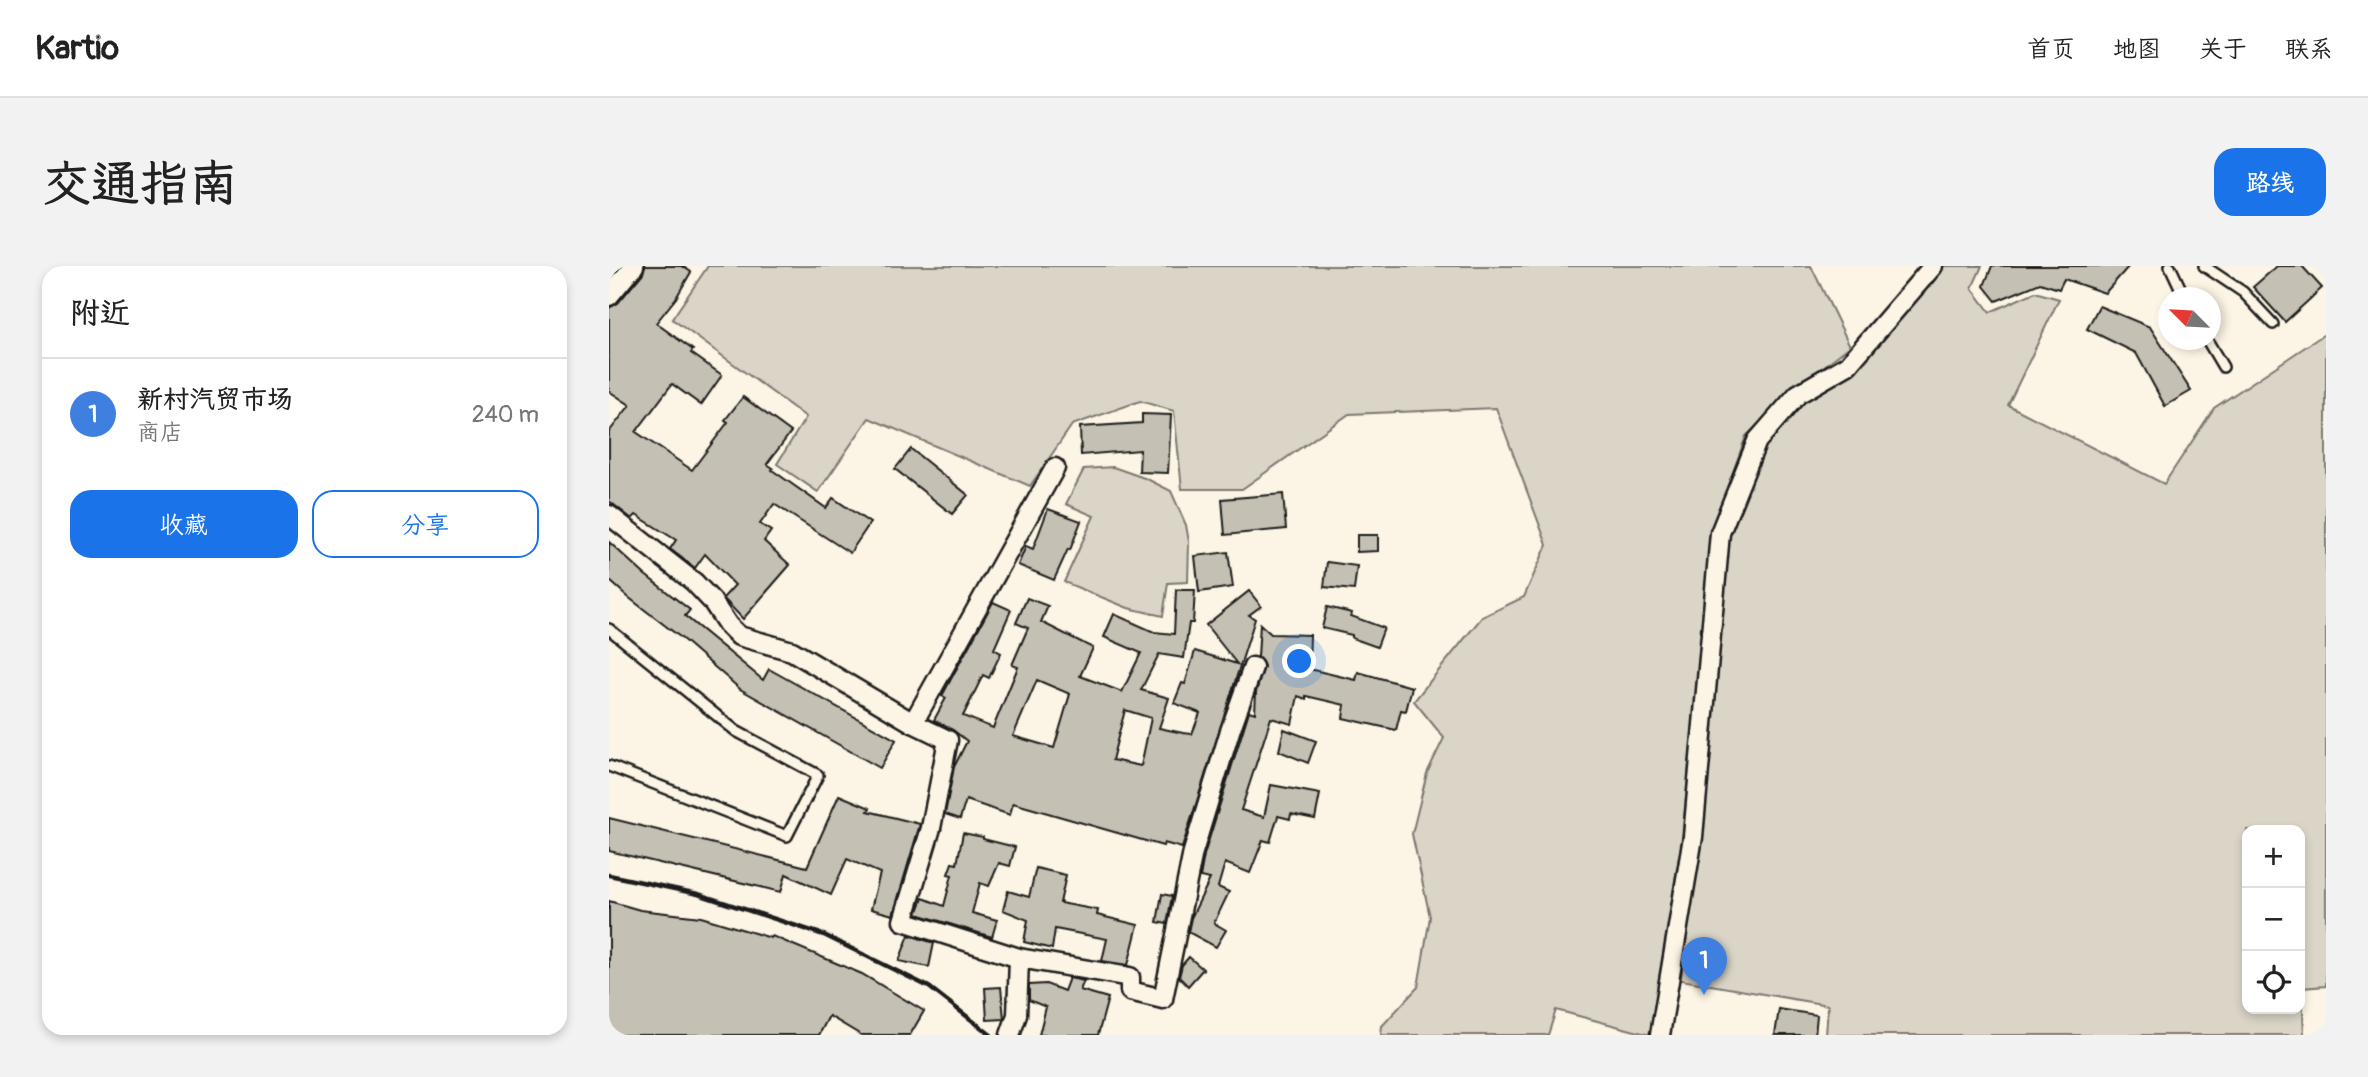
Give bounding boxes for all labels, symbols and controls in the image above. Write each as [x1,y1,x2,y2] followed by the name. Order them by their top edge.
[35,28,119,69] text: Kartio
[2027,35,2075,64] text: 首页
[2113,35,2161,64] text: 地图
[2199,35,2247,64] text: 关于
[2285,35,2333,64] text: 联系
[2214,148,2326,216] button: 路线
[42,154,238,215] text: 交通指南
[2158,287,2221,350] north arrow
[70,295,130,332] text: 附近
[137,384,293,416] text: 新村汽贸市场
[89,400,98,429] text: 1
[472,400,539,429] text: 240 m
[137,418,183,447] text: 商店
[70,490,298,558] button: 收藏
[312,490,539,558] button: 分享
[1282,644,1316,678] your location
[2242,825,2305,1014] map controls
[2242,825,2305,888] button: +
[2242,888,2305,951] button: −
[1681,937,1727,995] pin: 1
[2242,951,2305,1014] button: locate

